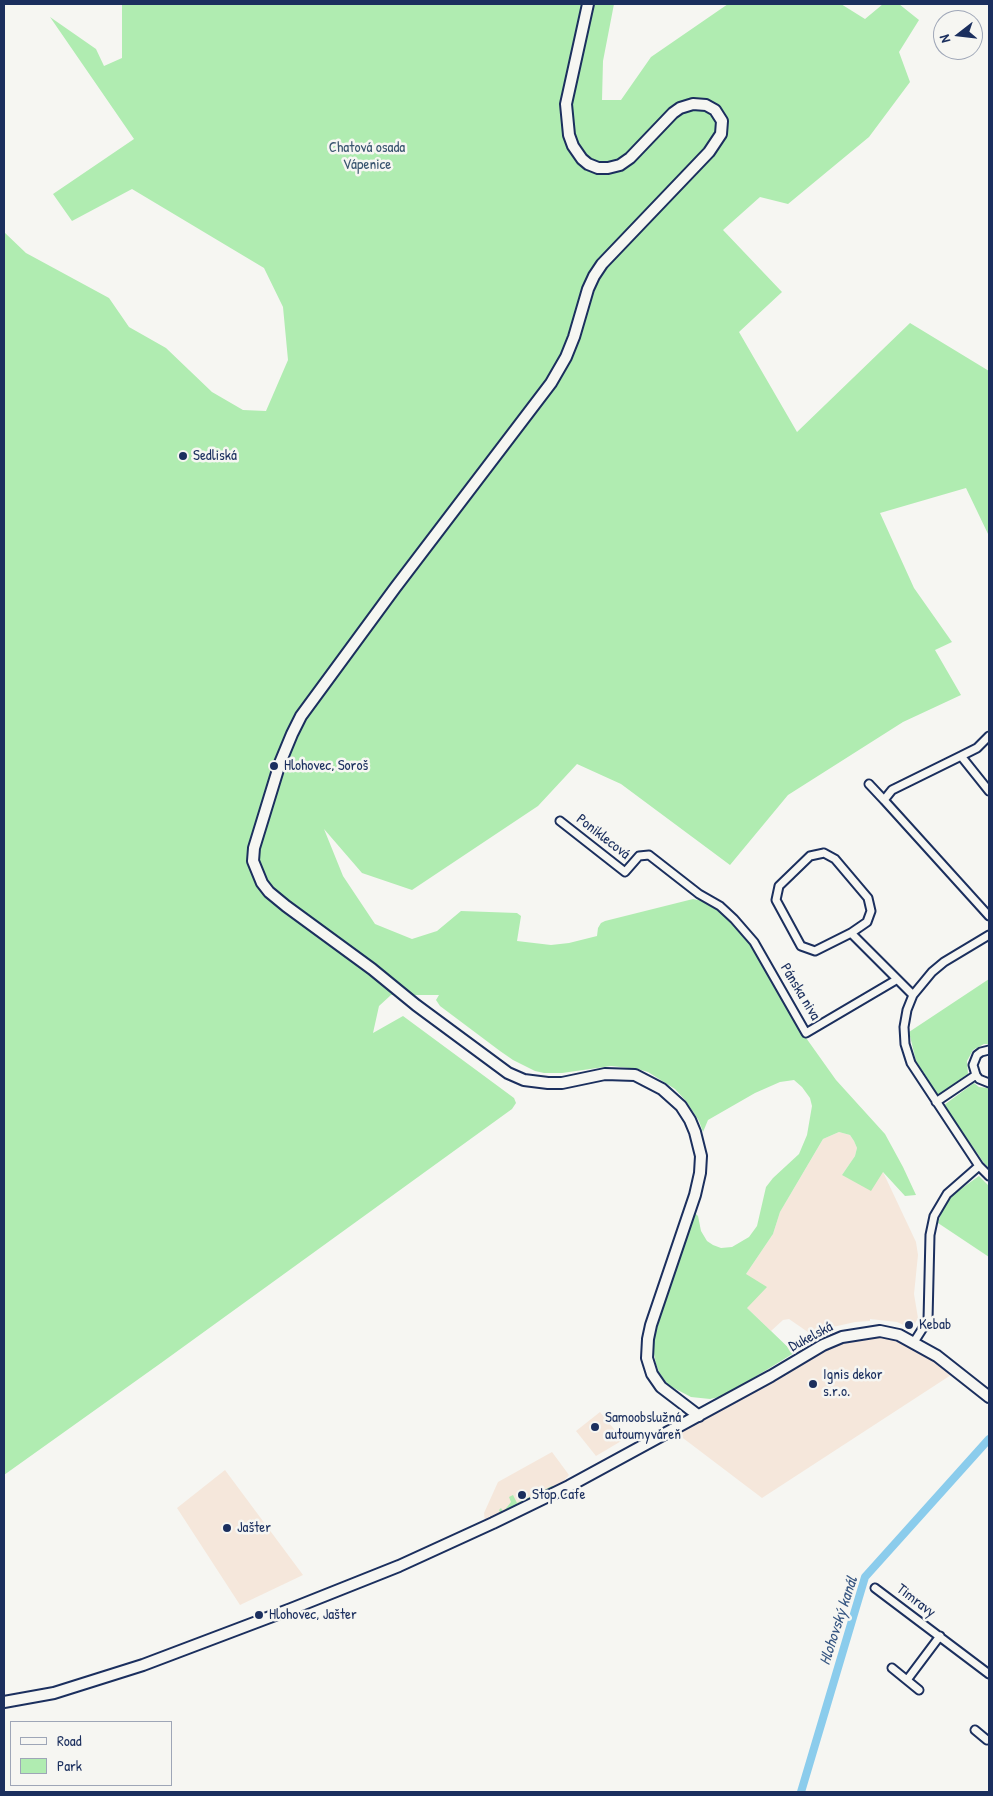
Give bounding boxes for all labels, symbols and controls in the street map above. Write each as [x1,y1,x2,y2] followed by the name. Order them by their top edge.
[933,10,983,60] north arrow
[934,33,954,45] text: N
[329,139,405,174] park label: Chatová osada Vápenice
[193,447,237,465] place label: Sedliská
[177,450,189,462] marker: Sedliská
[284,757,368,775] place label: Hlohovec, Soroš
[268,760,280,772] marker: Hlohovec, Soroš
[573,810,633,864] street label: Poniklecová
[776,960,824,1024] street label: Pánska niva
[919,1316,951,1334] place label: Kebab
[786,1318,836,1356] street label: Dukelská
[903,1319,915,1331] marker: Kebab
[823,1366,882,1401] place label: Ignis dekor s.r.o.
[807,1378,819,1390] marker: Ignis dekor s.r.o.
[605,1409,681,1444] place label: Samoobslužná autoumyváreň
[589,1421,601,1433] marker: Samoobslužná autoumyváreň
[532,1486,585,1504] place label: Stop Cafe
[516,1489,528,1501] marker: Stop Cafe
[237,1519,271,1537] place label: Jašter
[221,1522,233,1534] marker: Jašter
[816,1574,862,1668] water label: Hlohovský kanál
[893,1580,939,1622] street label: Timravy
[269,1606,357,1624] place label: Hlohovec, Jašter
[253,1609,265,1621] marker: Hlohovec, Jašter
[10,1721,172,1786] legend
[57,1730,82,1751] text: Road
[57,1755,82,1776] text: Park

